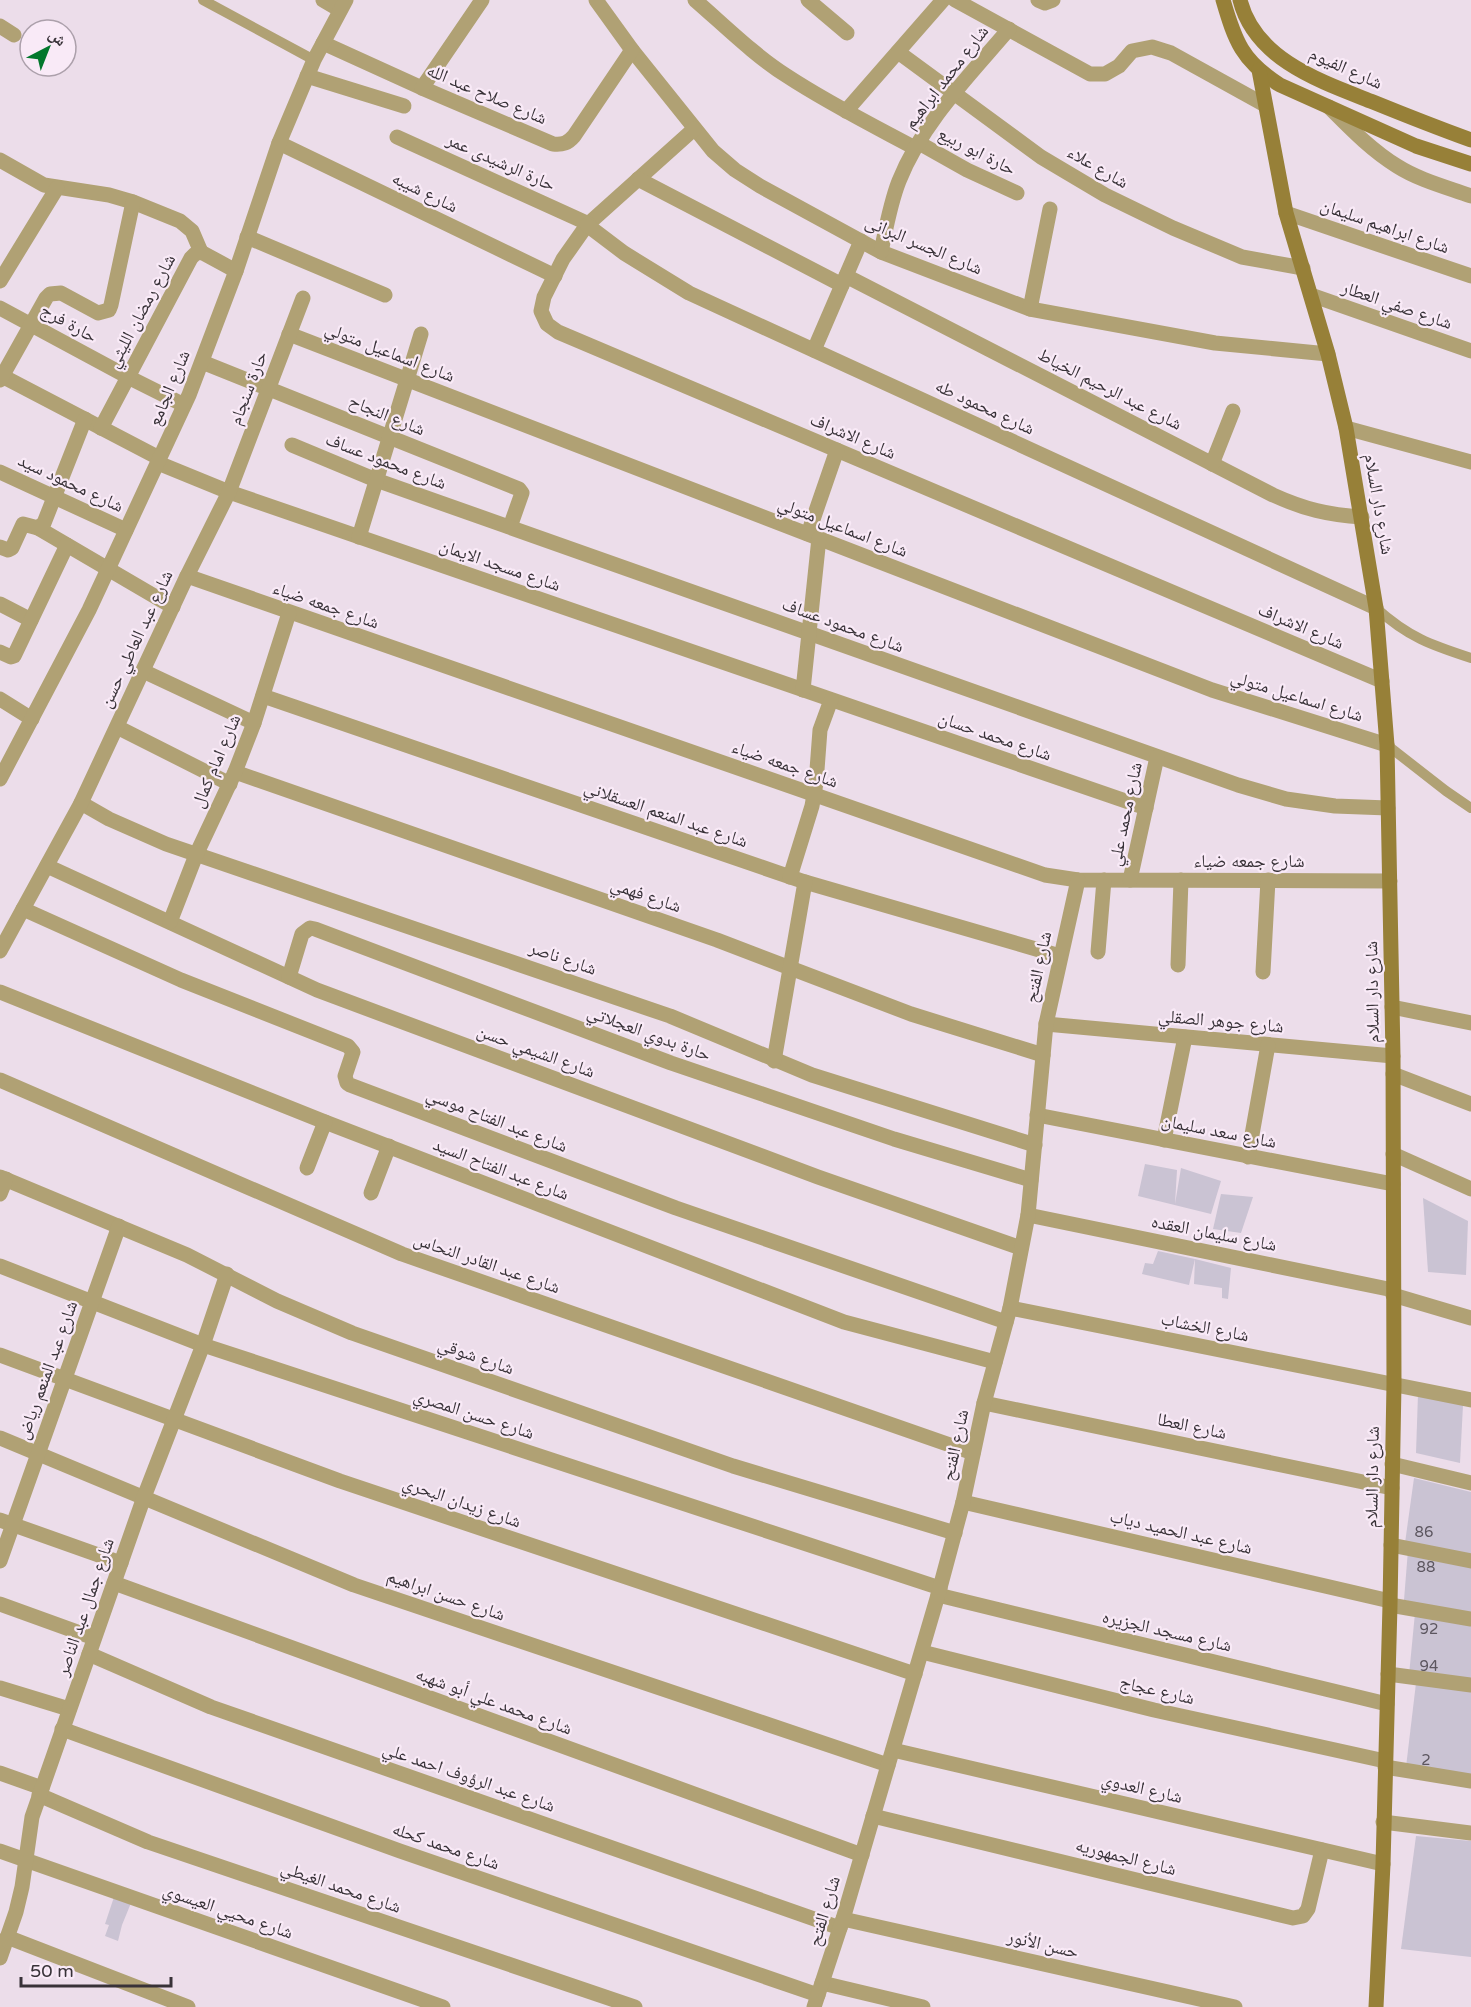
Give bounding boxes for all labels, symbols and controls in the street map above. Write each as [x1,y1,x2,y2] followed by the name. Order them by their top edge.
[18,18,78,78] north arrow
[899,21,994,134] street label: شارع محمد ابراهيم
[44,24,70,51] text: ش
[1306,42,1386,95] street label: شارع الفيوم
[423,59,550,130] street label: شارع صلاح عبد الله
[934,122,1020,181] street label: حارة ابو ربيع
[442,128,559,196] street label: حارة الرشيدى عمر
[1064,141,1132,193] street label: شارع علاء
[388,167,462,217] street label: شارع شيبه
[1317,194,1452,259] street label: شارع ابراهيم سليمان
[862,210,986,280] street label: شارع الجسر البرانى
[102,250,183,373] street label: شارع رمضان الليثي
[1337,275,1455,338] street label: شارع صفي العطار
[36,299,101,348] street label: حارة فرج
[321,317,458,390] street label: شارع اسماعيل متولي
[1034,343,1186,436] street label: شارع عبد الرحيم الخياط
[143,347,196,430] street label: شارع الجامع
[224,348,273,428] street label: حارة سنجام
[932,374,1038,440] street label: شارع محمود طه
[345,390,428,441] street label: شارع النجاح
[807,408,899,464] street label: شارع الاشراف
[322,428,450,494] street label: شارع محمود عساف
[15,449,127,517] street label: شارع محمود سيد
[1358,452,1399,556] street label: شارع دار السلام
[774,492,911,565] street label: شارع اسماعيل متولي
[437,534,563,596] street label: شارع مسجد الايمان
[94,567,181,713] street label: شارع عبد العاطي حسن
[270,577,382,633] street label: شارع جمعه ضياء
[779,593,907,657] street label: شارع محمود عساف
[1255,598,1347,654] street label: شارع الاشراف
[1227,665,1366,730] street label: شارع اسماعيل متولي
[936,706,1054,766] street label: شارع محمد حسان
[186,711,247,812] street label: شارع امام كمال
[729,736,841,792] street label: شارع جمعه ضياء
[1103,760,1150,869] street label: شارع محمد علي
[580,776,751,856] street label: شارع عبد المنعم العسقلاني
[1193,850,1305,872] street label: شارع جمعه ضياء
[607,873,684,921] street label: شارع فهمي
[1020,929,1057,1005] street label: شارع الفتح
[525,936,600,980] street label: شارع ناصر
[1360,941,1385,1043] street label: شارع دار السلام
[583,1000,714,1069] street label: حارة بدوي العجلاتي
[1157,1005,1285,1041] street label: شارع جوهر الصقلي
[473,1019,598,1086] street label: شارع الشيمي حسن
[422,1083,571,1160] street label: شارع عبد الفتاح موسي
[1160,1109,1278,1153] street label: شارع سعد سليمان
[430,1133,572,1206] street label: شارع عبد الفتاح السيد
[1149,1210,1279,1256] street label: شارع سليمان العقده
[411,1228,563,1298] street label: شارع عبد القادر النحاس
[12,1298,83,1443] street label: شارع عبد المنعم رياض
[1159,1308,1251,1346] street label: شارع الخشاب
[434,1333,517,1383] street label: شارع شوقي
[410,1384,537,1447] street label: شارع حسن المصري
[937,1407,974,1483] street label: شارع الفتح
[1155,1408,1229,1444] street label: شارع العطا
[1360,1426,1385,1528] street label: شارع دار السلام
[399,1471,524,1536] street label: شارع زيدان البحري
[1108,1505,1254,1559] street label: شارع عبد الحميد دياب
[1415,1523,1433,1541] house number: 86
[51,1535,119,1680] street label: شارع جمال عبد الناصر
[1417,1558,1435,1576] house number: 88
[384,1565,508,1626] street label: شارع حسن ابراهيم
[1100,1605,1234,1657] street label: شارع مسجد الجزيره
[1420,1620,1438,1638] house number: 92
[1420,1657,1438,1675] house number: 94
[412,1662,575,1743] street label: شارع محمد علي أبو شهبه
[1117,1671,1196,1710] street label: شارع عجاج
[379,1737,558,1820] street label: شارع عبد الرؤوف احمد علي
[1421,1751,1431,1769] house number: 2
[1099,1768,1185,1811] street label: شارع العدوي
[390,1817,502,1875] street label: شارع محمد كحله
[1073,1834,1179,1880] street label: شارع الجمهوريه
[277,1856,404,1921] street label: شارع محمد الغيطي
[803,1873,846,1949] street label: شارع الفتح
[159,1878,296,1947] street label: شارع محيي العيسوي
[1004,1925,1081,1963] street label: حسن الأنور
[21,1950,171,1988] scale bar
[30,1960,74,1982] text: 50 m

